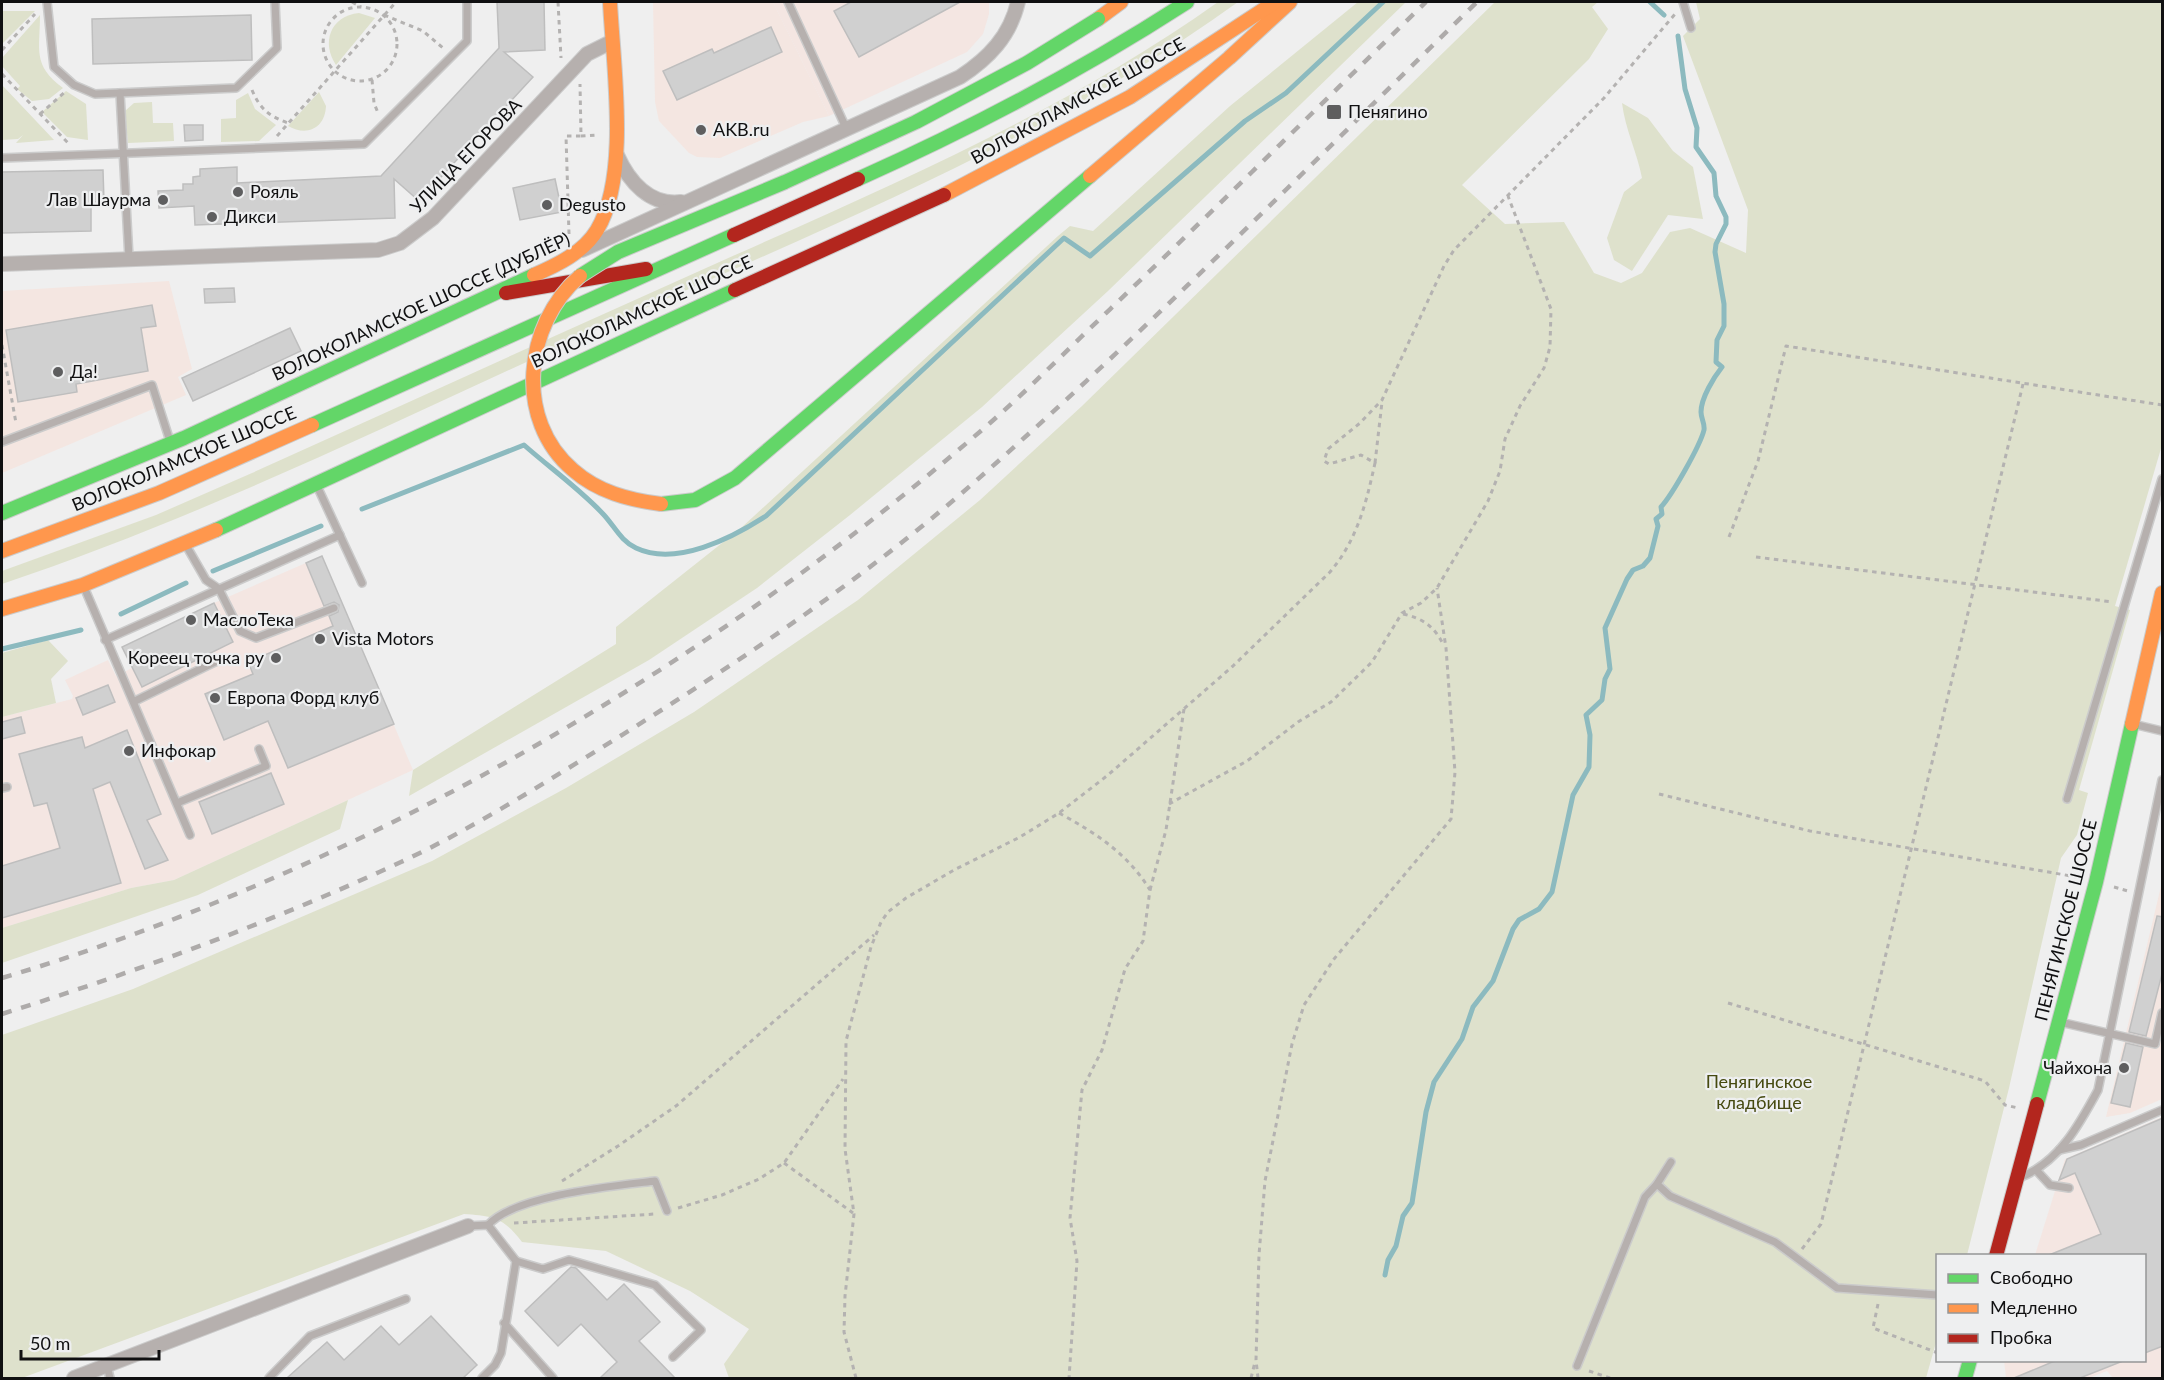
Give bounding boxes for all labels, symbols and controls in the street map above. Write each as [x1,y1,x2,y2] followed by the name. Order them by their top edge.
[967,32,1188,168] street label: ВОЛОКОЛАМСКОЕ ШОССЕ
[405,93,526,217] street label: УЛИЦА ЕГОРОВА
[1348,100,1428,122] place label: Пенягино
[1325,103,1343,121] marker: Пенягино
[713,118,770,140] place label: AKB.ru
[694,123,708,137] marker: AKB.ru
[250,180,299,202] place label: Рояль
[231,185,245,199] marker: Рояль
[46,188,151,210] place label: Лав Шаурма
[156,193,170,207] marker: Лав Шаурма
[559,193,626,215] place label: Degusto
[540,198,554,212] marker: Degusto
[224,205,276,227] place label: Дикси
[205,210,219,224] marker: Дикси
[268,227,573,385] street label: ВОЛОКОЛАМСКОЕ ШОССЕ (ДУБЛЁР)
[527,250,756,372] street label: ВОЛОКОЛАМСКОЕ ШОССЕ
[70,360,98,382] place label: Да!
[51,365,65,379] marker: Да!
[68,401,299,515] street label: ВОЛОКОЛАМСКОЕ ШОССЕ
[203,608,294,630] place label: МаслоТека
[184,613,198,627] marker: МаслоТека
[332,627,434,649] place label: Vista Motors
[313,632,327,646] marker: Vista Motors
[128,646,265,668] place label: Кореец точка ру
[269,651,283,665] marker: Кореец точка ру
[227,686,379,708] place label: Европа Форд клуб
[208,691,222,705] marker: Европа Форд клуб
[141,739,216,761] place label: Инфокар
[122,744,136,758] marker: Инфокар
[2029,816,2101,1023] street label: ПЕНЯГИНСКОЕ ШОССЕ
[2043,1056,2112,1078] place label: Чайхона
[2117,1061,2131,1075] marker: Чайхона
[1706,1070,1812,1113] park label: Пенягинское кладбище
[1936,1254,2146,1362] legend
[1990,1266,2073,1288] text: Свободно
[1990,1296,2078,1318] text: Медленно
[21,1323,159,1361] scale bar
[1990,1326,2052,1348] text: Пробка
[30,1332,70,1354] text: 50 m

